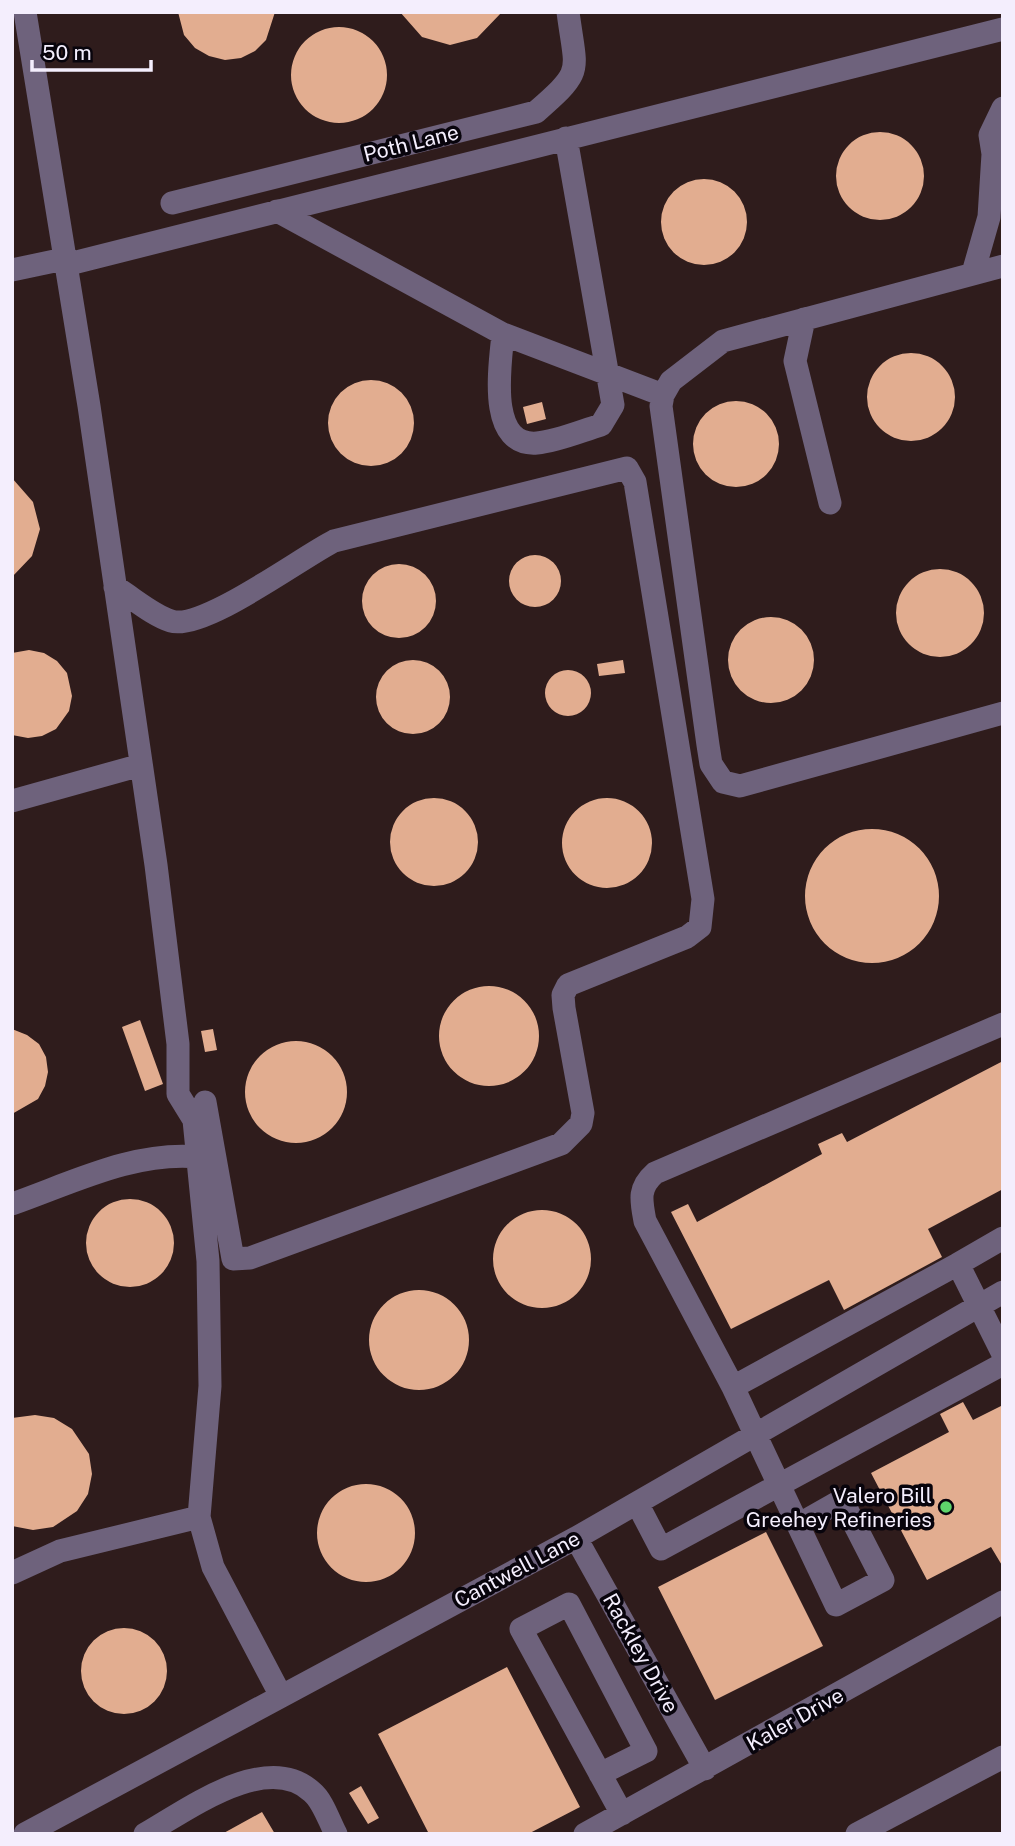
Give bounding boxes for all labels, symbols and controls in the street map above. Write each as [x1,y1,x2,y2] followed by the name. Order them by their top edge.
[32,28,150,72] scale bar
[42,40,92,65] text: 50 m
[361,119,461,167] street label: Poth Lane
[746,1483,932,1532] place label: Valero Bill Greehey Refineries
[938,1499,954,1515] marker: Valero Bill Greehey Refineries
[450,1525,584,1613] street label: Cantwell Lane
[598,1589,684,1717] street label: Rackley Drive
[742,1682,848,1756] street label: Kaler Drive

